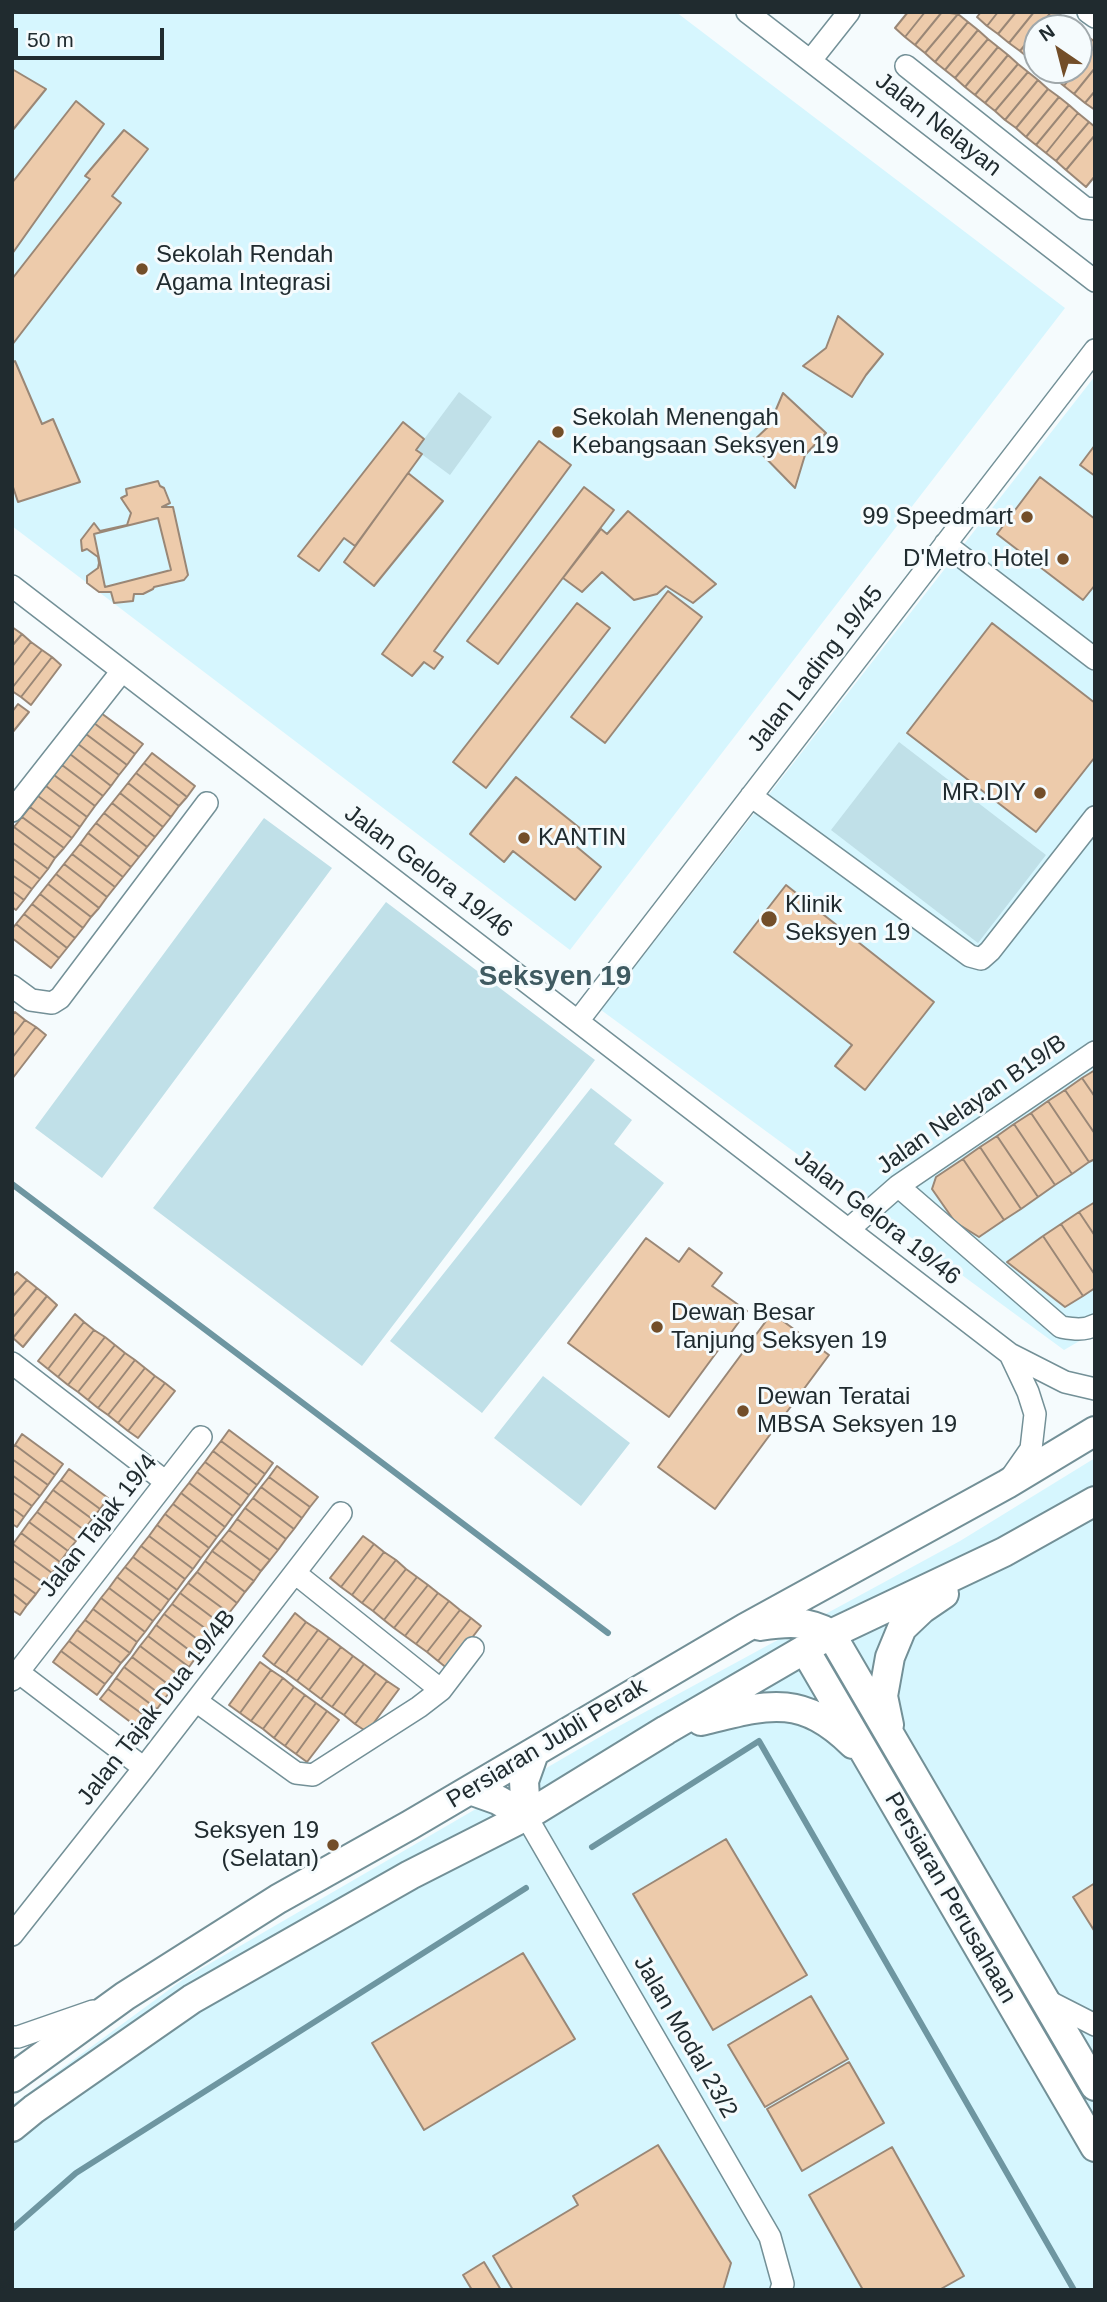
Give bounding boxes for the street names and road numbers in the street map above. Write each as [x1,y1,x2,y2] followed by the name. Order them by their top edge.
[869,67,1007,183] street label: Jalan Nelayan
[742,580,890,758] street label: Jalan Lading 19/45
[338,799,518,945] street label: Jalan Gelora 19/46
[872,1029,1072,1181] street label: Jalan Nelayan B19/B
[788,1144,966,1292] street label: Jalan Gelora 19/46
[34,1449,164,1603] street label: Jalan Tajak 19/4
[72,1605,242,1811] street label: Jalan Tajak Dua 19/4B
[442,1673,652,1815] street label: Persiaran Jubli Perak
[878,1787,1022,2009] street label: Persiaran Perusahaan
[627,1951,743,2123] street label: Jalan Modal 23/2

